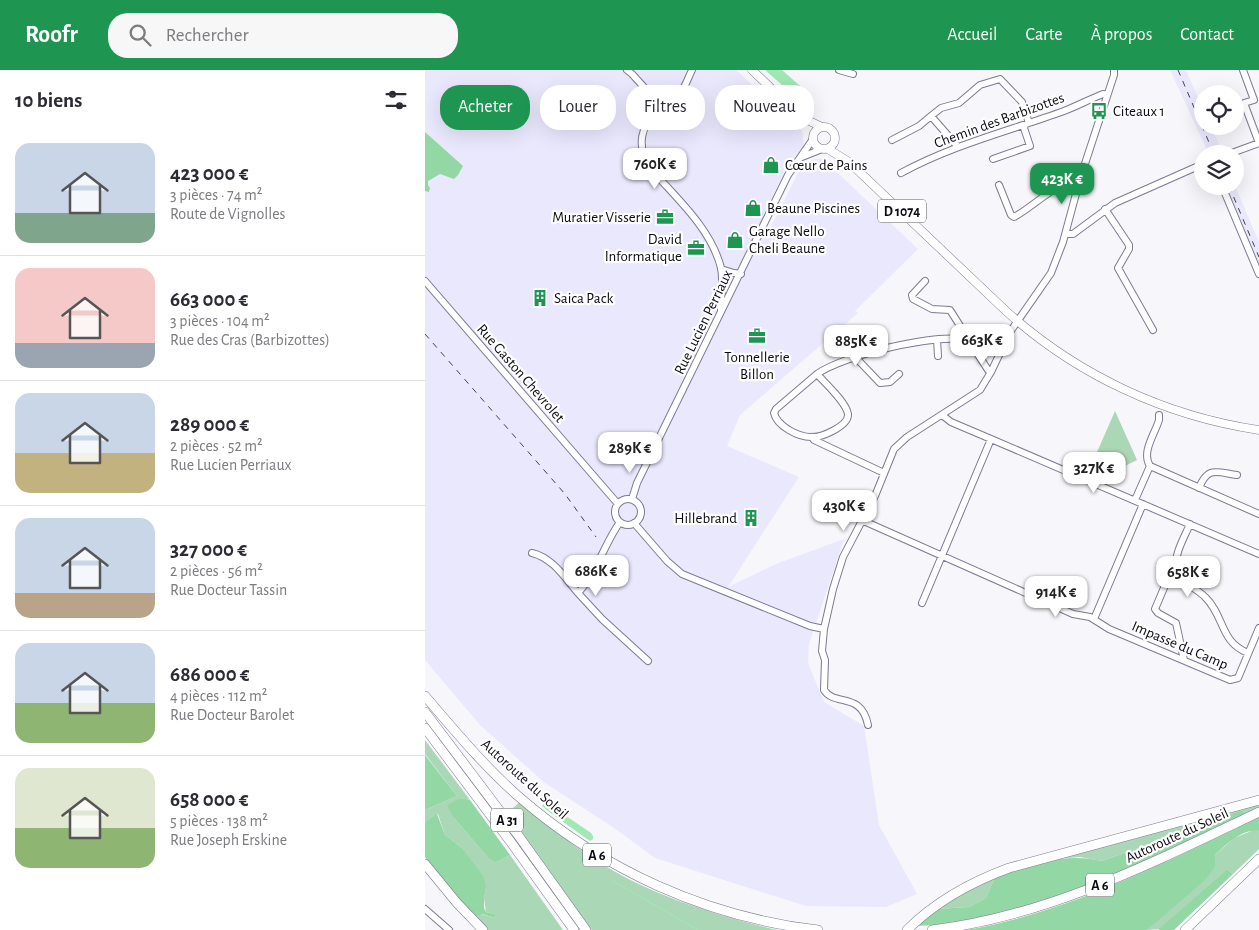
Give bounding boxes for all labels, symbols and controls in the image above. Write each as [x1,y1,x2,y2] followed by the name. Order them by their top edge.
[108,13,458,58] search box
[126,21,154,49] icon: search
[25,23,78,47] text: Roofr
[166,26,249,45] text: Rechercher
[947,26,998,44] text: Accueil
[1026,26,1063,44] text: Carte
[1091,26,1152,44] text: À propos
[1180,26,1234,44] text: Contact
[440,85,530,130] chip: Acheter
[540,85,616,130] chip: Louer
[626,85,705,130] chip: Filtres
[715,85,814,130] chip: Nouveau
[1194,85,1244,195] map controls
[1194,85,1244,135] button: locate
[382,86,410,114] icon: filters
[15,90,82,111] text: 10 biens
[932,90,1066,151] street label: Chemin des Barbizottes
[1089,101,1109,121] bus stop icon: Citeaux 1
[1113,104,1165,119] place label: Citeaux 1
[1194,145,1244,195] button: layers
[614,148,696,190] pin: 760K €
[761,155,781,175] shop icon: Cœur de Pains
[634,156,676,172] text: 760K €
[785,158,867,173] place label: Cœur de Pains
[1021,162,1103,205] pin: 423K €
[55,163,115,223] icon: home
[170,163,248,184] text: 423 000 €
[1041,171,1083,187] text: 423K €
[170,187,262,203] text: 3 pièces · 74 m²
[743,198,763,218] shop icon: Beaune Piscines
[878,200,926,222] road number: D 1074
[767,201,860,216] place label: Beaune Piscines
[170,206,286,222] text: Route de Vignolles
[655,207,675,227] office icon: Muratier Visserie
[552,210,651,225] place label: Muratier Visserie
[749,224,825,256] place label: Garage Nello Cheli Beaune
[725,230,745,250] shop icon: Garage Nello Cheli Beaune
[605,232,682,264] place label: David Informatique
[686,238,706,258] office icon: David Informatique
[672,267,735,377] street label: Rue Lucien Perriaux
[55,288,115,348] icon: home
[530,288,550,308] building icon: Saica Pack
[170,289,248,310] text: 663 000 €
[554,291,613,306] place label: Saica Pack
[170,313,270,329] text: 3 pièces · 104 m²
[474,321,567,426] street label: Rue Gaston Chevrolet
[815,324,897,367] pin: 885K €
[941,324,1023,366] pin: 663K €
[747,326,767,346] office icon: Tonnellerie Billon
[170,332,330,348] text: Rue des Cras (Barbizottes)
[961,332,1003,348] text: 663K €
[835,333,877,349] text: 885K €
[724,350,790,382] place label: Tonnellerie Billon
[55,413,115,473] icon: home
[170,414,249,435] text: 289 000 €
[589,432,671,474] pin: 289K €
[170,438,263,454] text: 2 pièces · 52 m²
[609,440,651,456] text: 289K €
[1053,452,1135,494] pin: 327K €
[170,457,292,473] text: Rue Lucien Perriaux
[1074,460,1114,476] text: 327K €
[803,490,885,532] pin: 430K €
[823,498,865,514] text: 430K €
[741,508,761,528] building icon: Hillebrand
[674,511,737,526] place label: Hillebrand
[55,538,115,598] icon: home
[170,539,247,560] text: 327 000 €
[555,554,637,597] pin: 686K €
[1147,556,1229,598] pin: 658K €
[170,563,263,579] text: 2 pièces · 56 m²
[575,563,617,579] text: 686K €
[1167,564,1209,580] text: 658K €
[1015,576,1097,618] pin: 914K €
[170,582,287,598] text: Rue Docteur Tassin
[1036,584,1076,600] text: 914K €
[1129,618,1230,672] street label: Impasse du Camp
[55,663,115,723] icon: home
[170,664,250,685] text: 686 000 €
[170,688,267,704] text: 4 pièces · 112 m²
[170,707,294,723] text: Rue Docteur Barolet
[478,736,571,822] street label: Autoroute du Soleil
[55,788,115,848] icon: home
[170,789,249,810] text: 658 000 €
[1123,805,1231,866] street label: Autoroute du Soleil
[491,808,523,832] road number: A 31
[170,813,268,829] text: 5 pièces · 138 m²
[170,832,287,848] text: Rue Joseph Erskine
[583,844,611,866] road number: A 6
[1086,874,1114,896] road number: A 6

